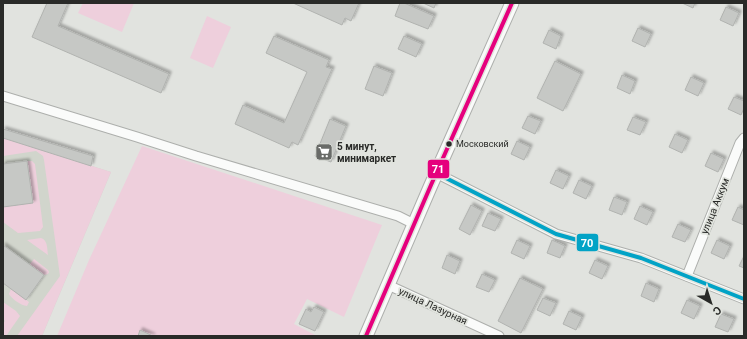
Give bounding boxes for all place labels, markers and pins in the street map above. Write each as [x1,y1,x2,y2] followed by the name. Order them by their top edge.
[444,139,454,149] marker: Московский
[456,139,509,149] place label: Московский
[337,141,396,164] place label: 5 минут, минимаркет
[314,142,334,162] supermarket icon: 5 минут, минимаркет

